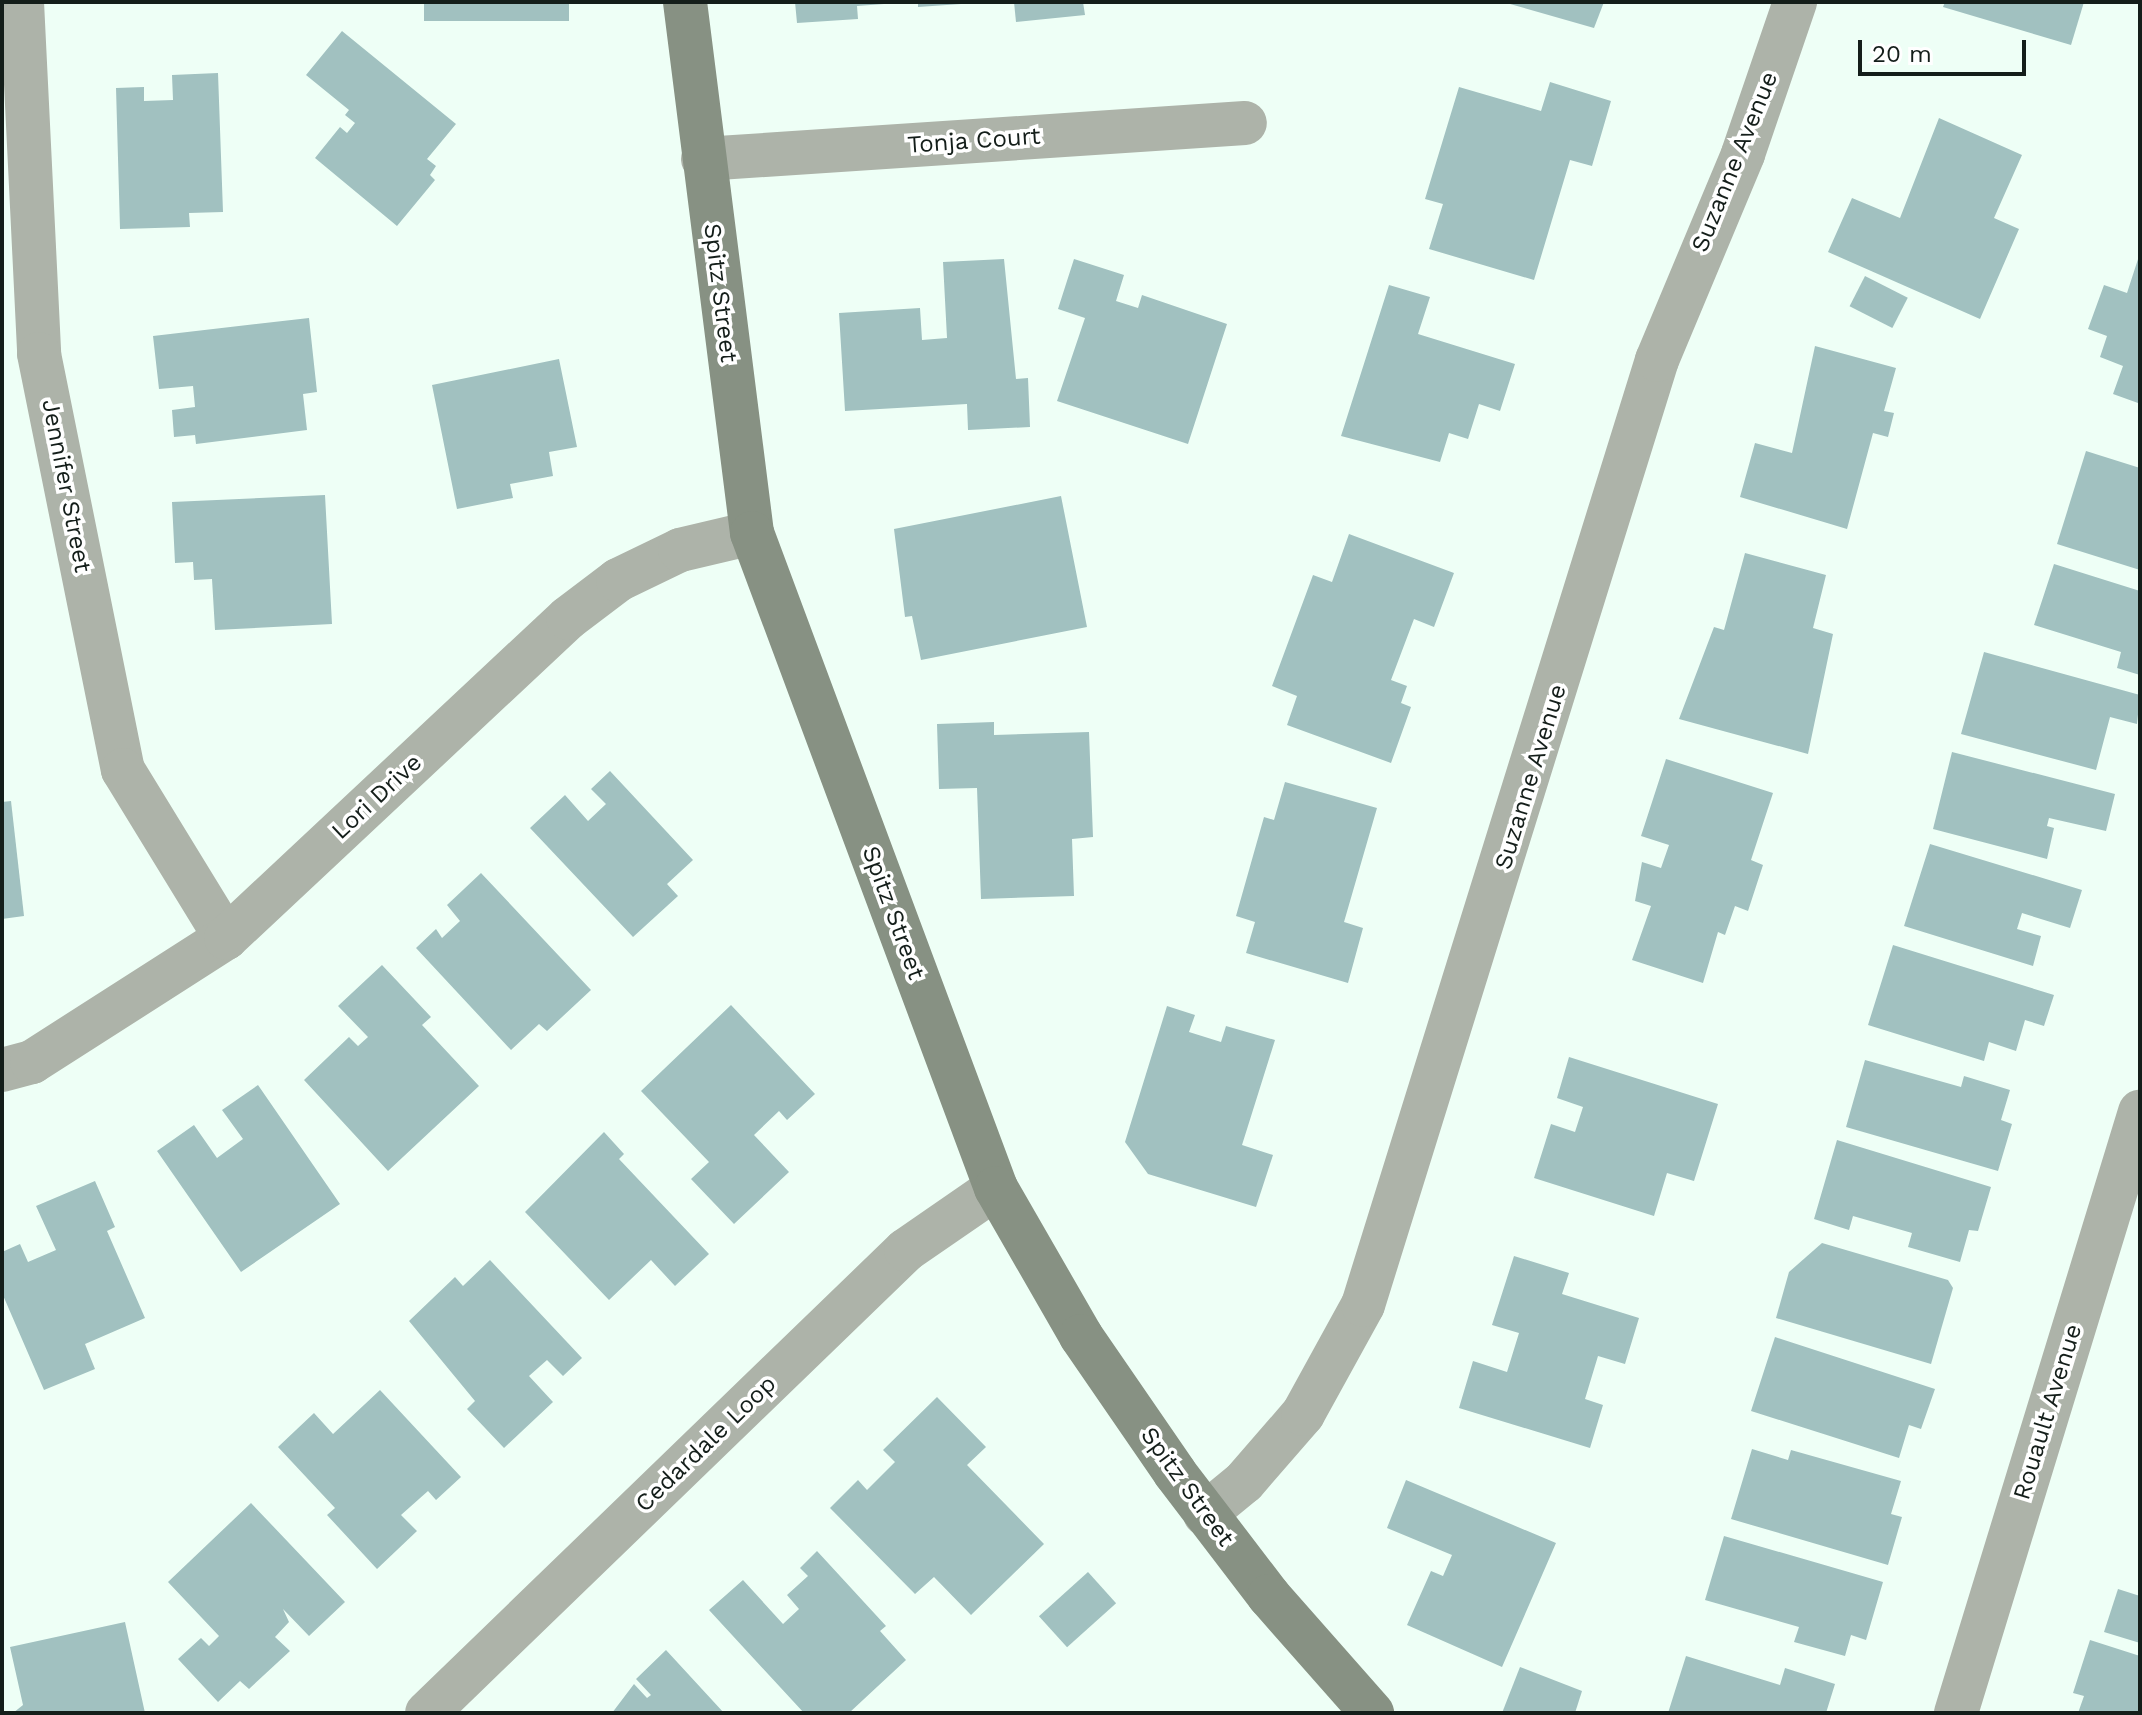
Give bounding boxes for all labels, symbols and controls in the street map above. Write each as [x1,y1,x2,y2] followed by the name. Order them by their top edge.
[1862,24,2030,74] scale bar
[1872,40,1932,68] text: 20 m
[1685,67,1785,257] street label: Suzanne Avenue
[906,122,1042,160] street label: Tonja Court
[697,222,743,364] street label: Spitz Street
[35,397,97,575] street label: Jennifer Street
[1489,680,1573,874] street label: Suzanne Avenue
[326,748,428,846] street label: Lori Drive
[856,842,930,984] street label: Spitz Street
[2007,1320,2089,1504] street label: Rouault Avenue
[630,1370,782,1518] street label: Cedardale Loop
[1134,1422,1240,1552] street label: Spitz Street

